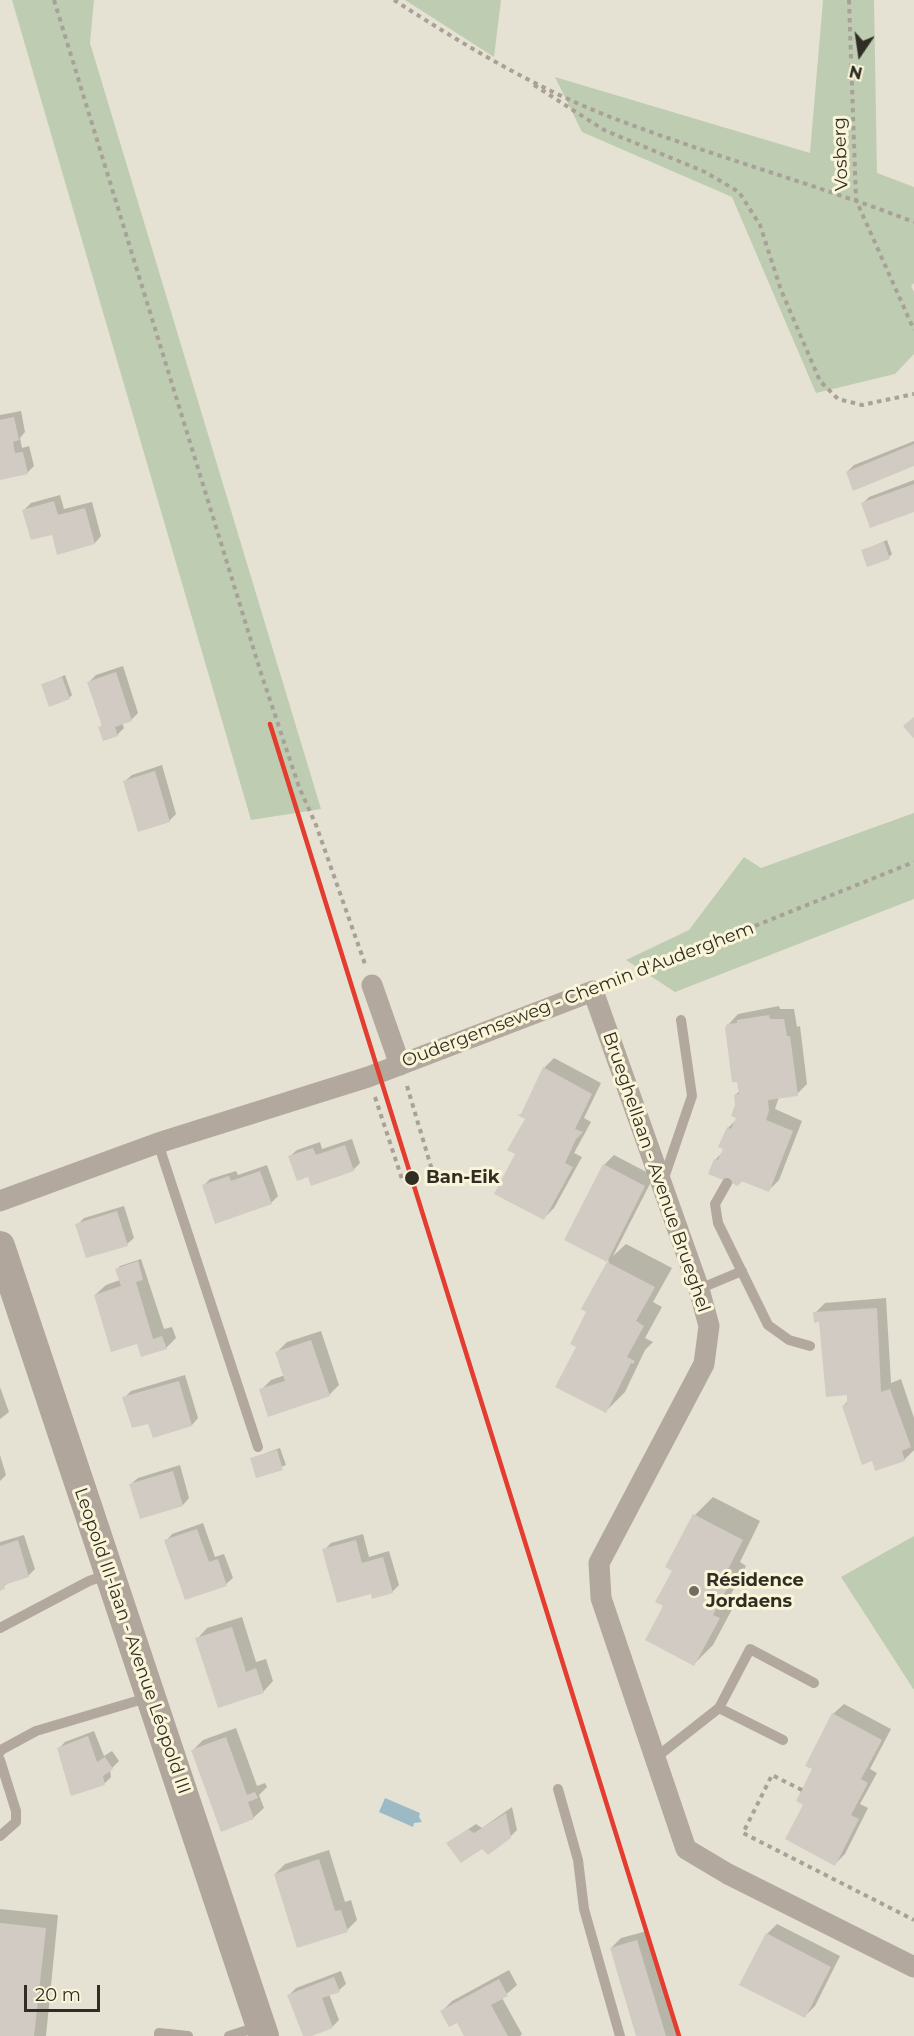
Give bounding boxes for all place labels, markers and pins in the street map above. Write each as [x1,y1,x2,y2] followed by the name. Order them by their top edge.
[426,1167,500,1189] place label: Ban-Eik
[403,1169,421,1187] marker: Ban-Eik
[706,1570,804,1612] place label: Résidence Jordaens
[687,1584,701,1598] marker: Résidence Jordaens

